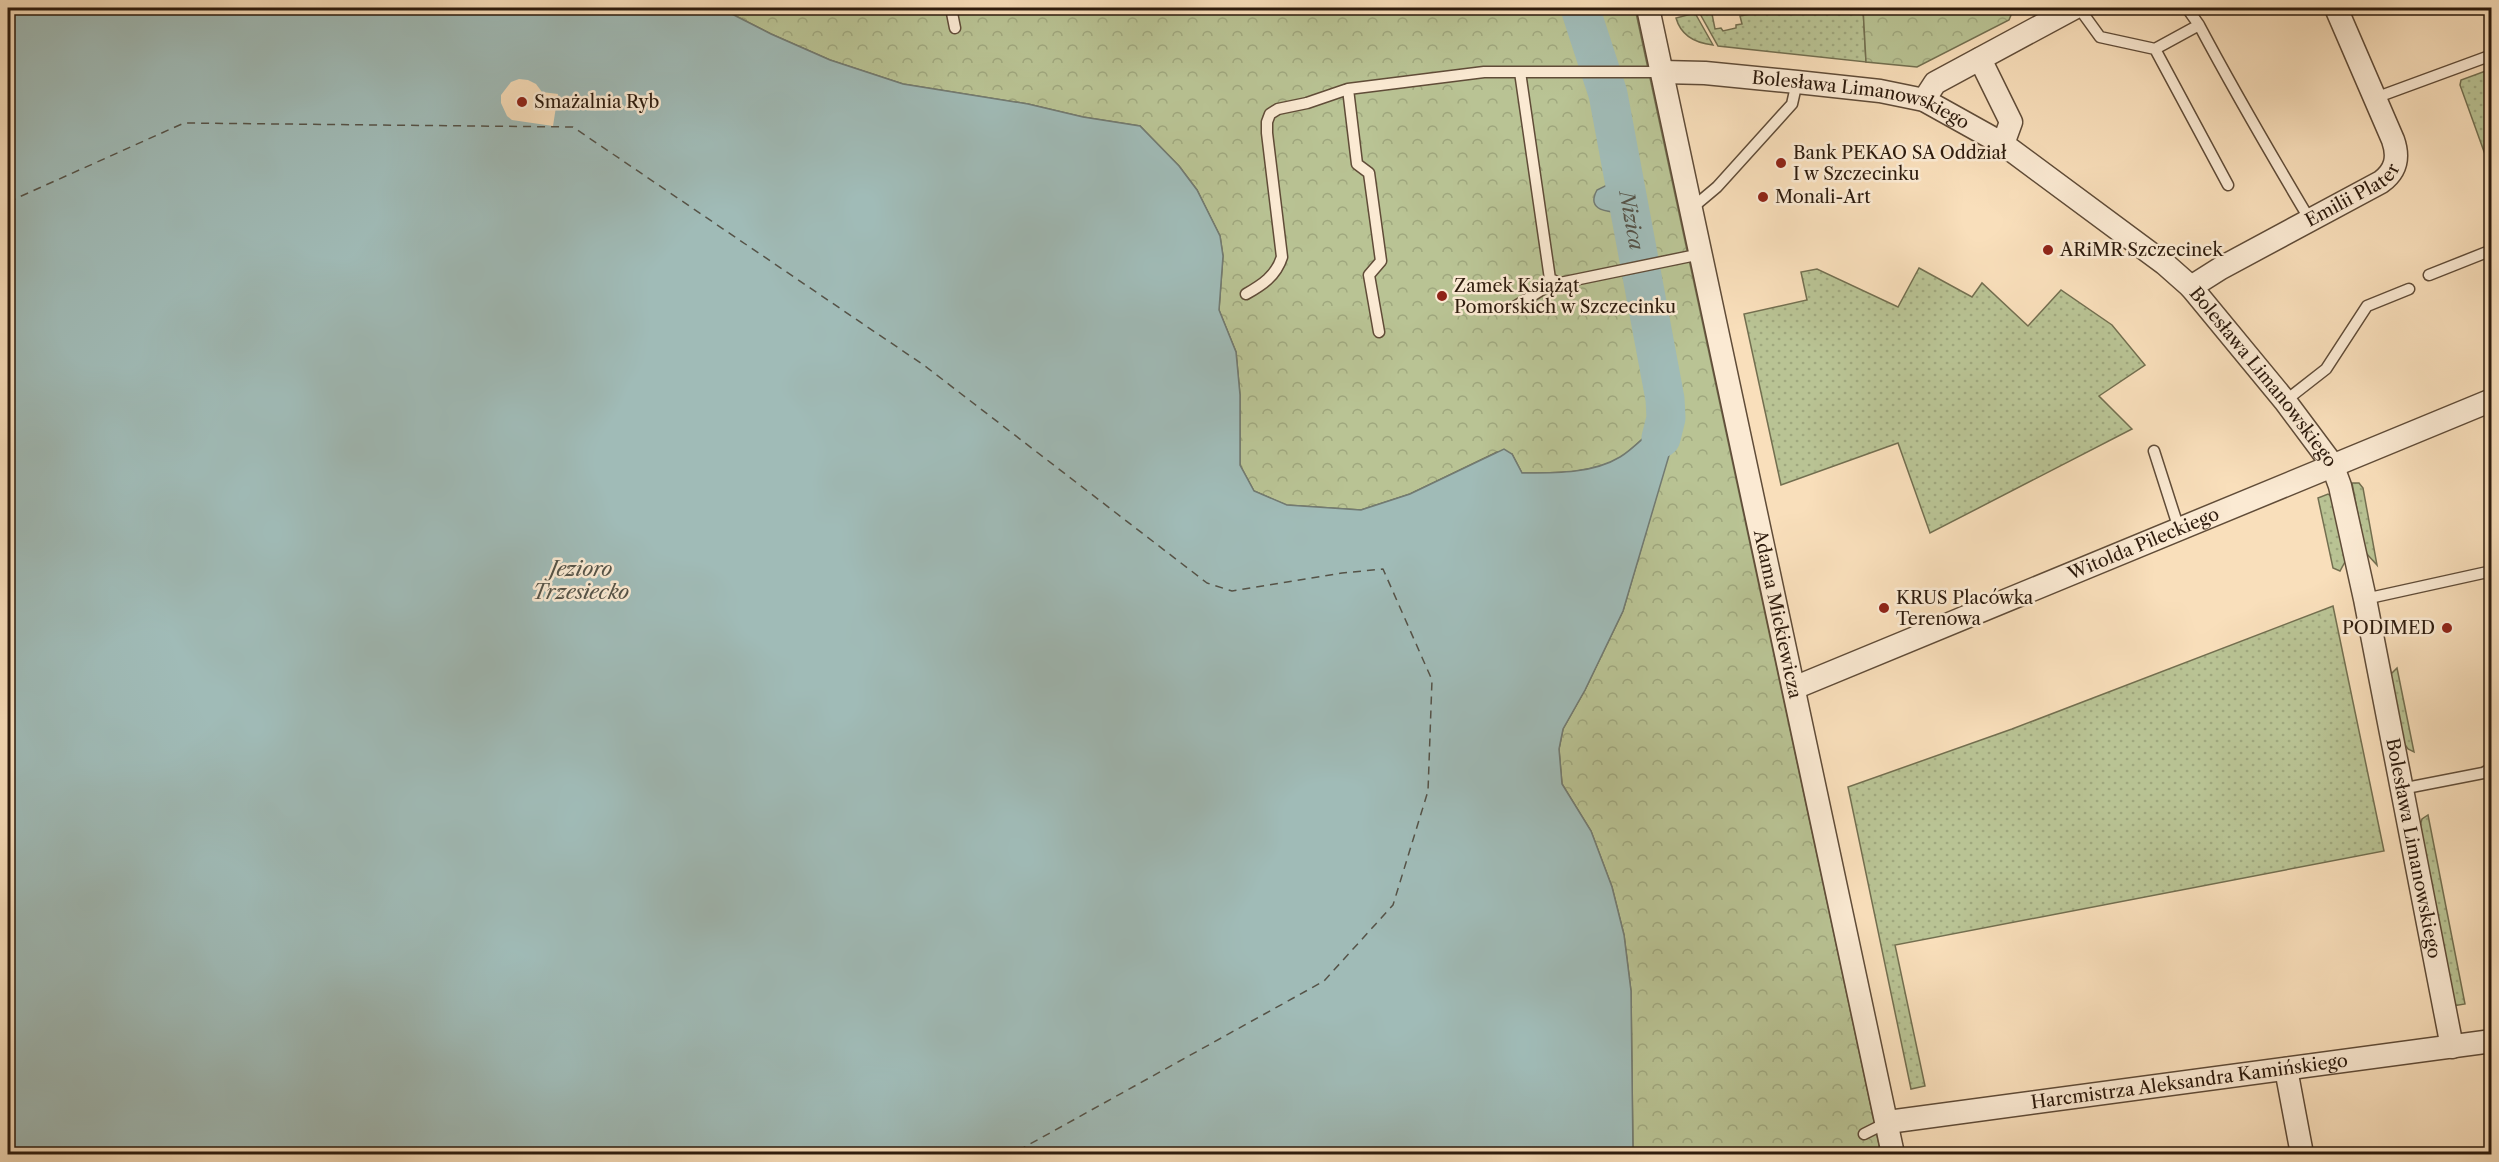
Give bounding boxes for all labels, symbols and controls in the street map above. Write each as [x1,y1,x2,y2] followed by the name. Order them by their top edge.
[1751,67,1973,134] street label: Bolesława Limanowskiego
[534,91,660,113] place label: Smażalnia Ryb
[515,95,529,109] marker: Smażalnia Ryb
[1793,142,2007,185] place label: Bank PEKAO SA Oddział I w Szczecinku
[1774,156,1788,170] marker: Bank PEKAO SA Oddział I w Szczecinku
[2301,160,2405,232] street label: Emilii Plater
[1775,186,1871,208] place label: Monali-Art
[1614,187,1649,252] water label: Nizica
[1756,190,1770,204] marker: Monali-Art
[2059,239,2224,261] place label: ARiMR Szczecinek
[2041,243,2055,257] marker: ARiMR Szczecinek
[1454,275,1676,318] place label: Zamek Książąt Pomorskich w Szczecinku
[2185,283,2341,471] street label: Bolesława Limanowskiego
[1435,289,1449,303] marker: Zamek Książąt Pomorskich w Szczecinku
[2064,503,2222,585] street label: Witolda Pileckiego
[1749,527,1806,701] street label: Adama Mickiewicza
[533,557,629,604] water label: Jezioro Trzesiecko
[1896,587,2034,630] place label: KRUS Placówka Terenowa
[1877,601,1891,615] marker: KRUS Placówka Terenowa
[2342,617,2435,639] place label: PODIMED
[2440,621,2454,635] marker: PODIMED
[2381,736,2446,960] street label: Bolesława Limanowskiego
[2029,1049,2349,1114] street label: Harcmistrza Aleksandra Kamińskiego

